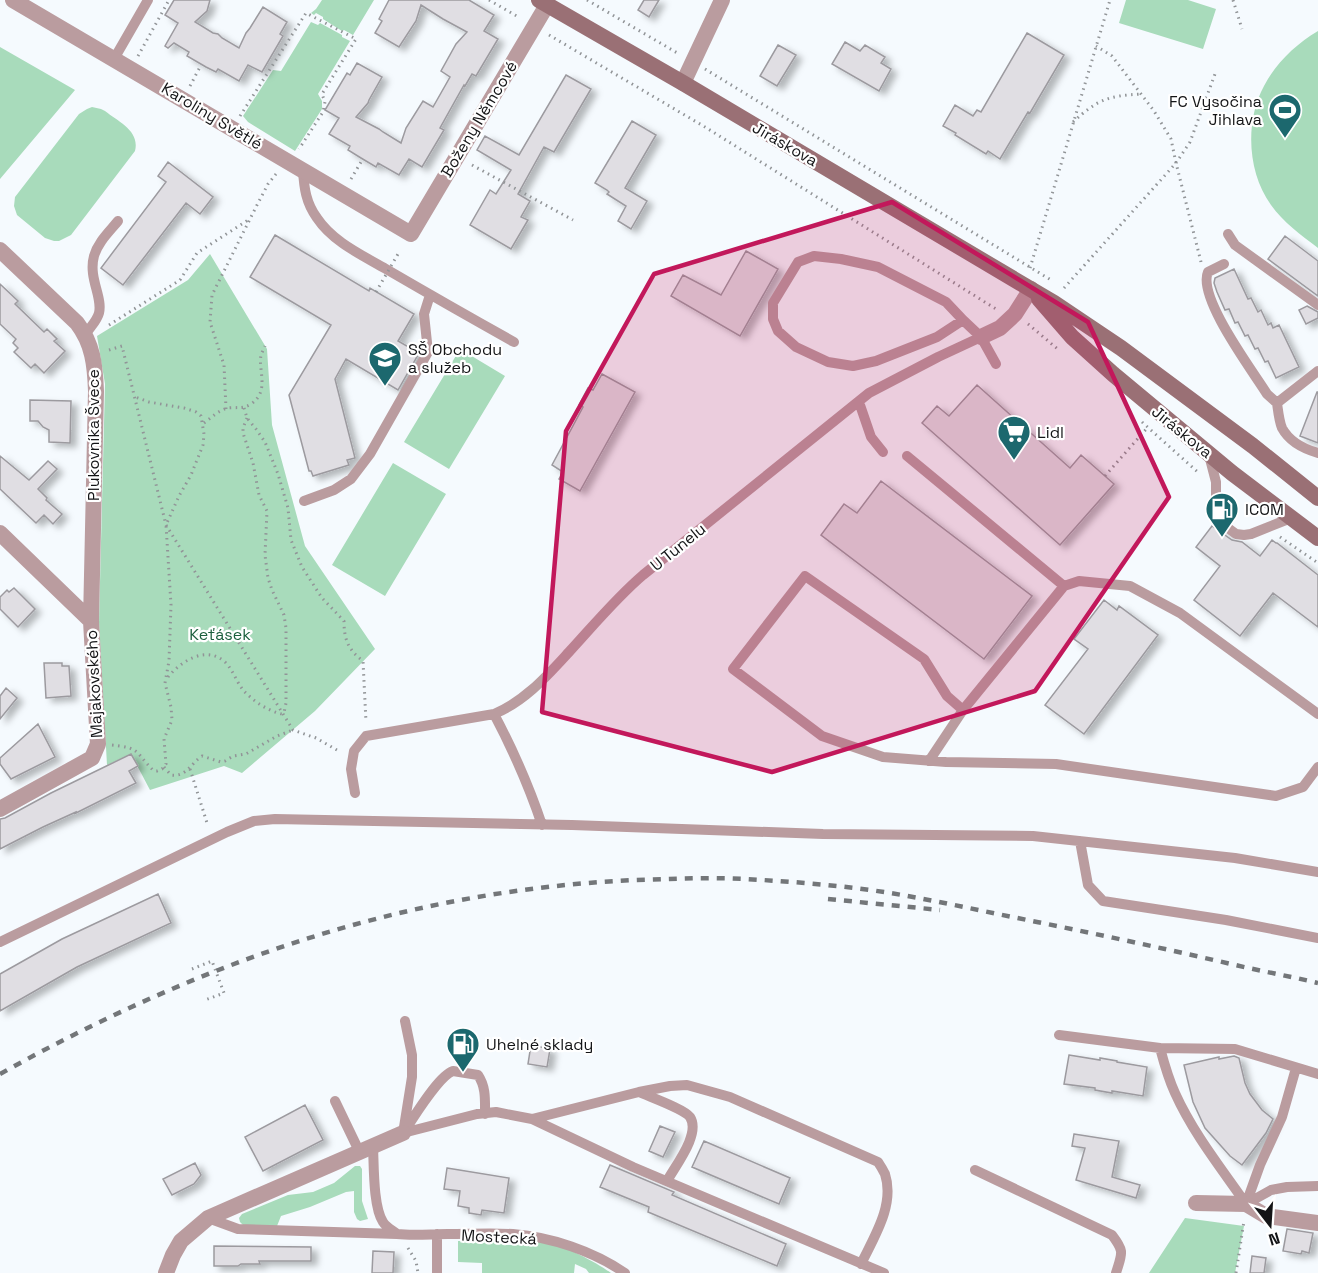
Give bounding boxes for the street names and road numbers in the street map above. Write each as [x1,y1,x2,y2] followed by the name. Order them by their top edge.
[436,57,522,181] street label: Boženy Němcové
[158,78,266,154] street label: Karoliny Světlé
[749,117,821,171] street label: Jiráskova
[83,369,104,501] street label: Plukovníka Švece
[1147,401,1217,463] street label: Jiráskova
[646,518,710,576] street label: U Tunelu
[81,629,107,739] street label: Majakovského
[461,1225,537,1249] street label: Mostecká

